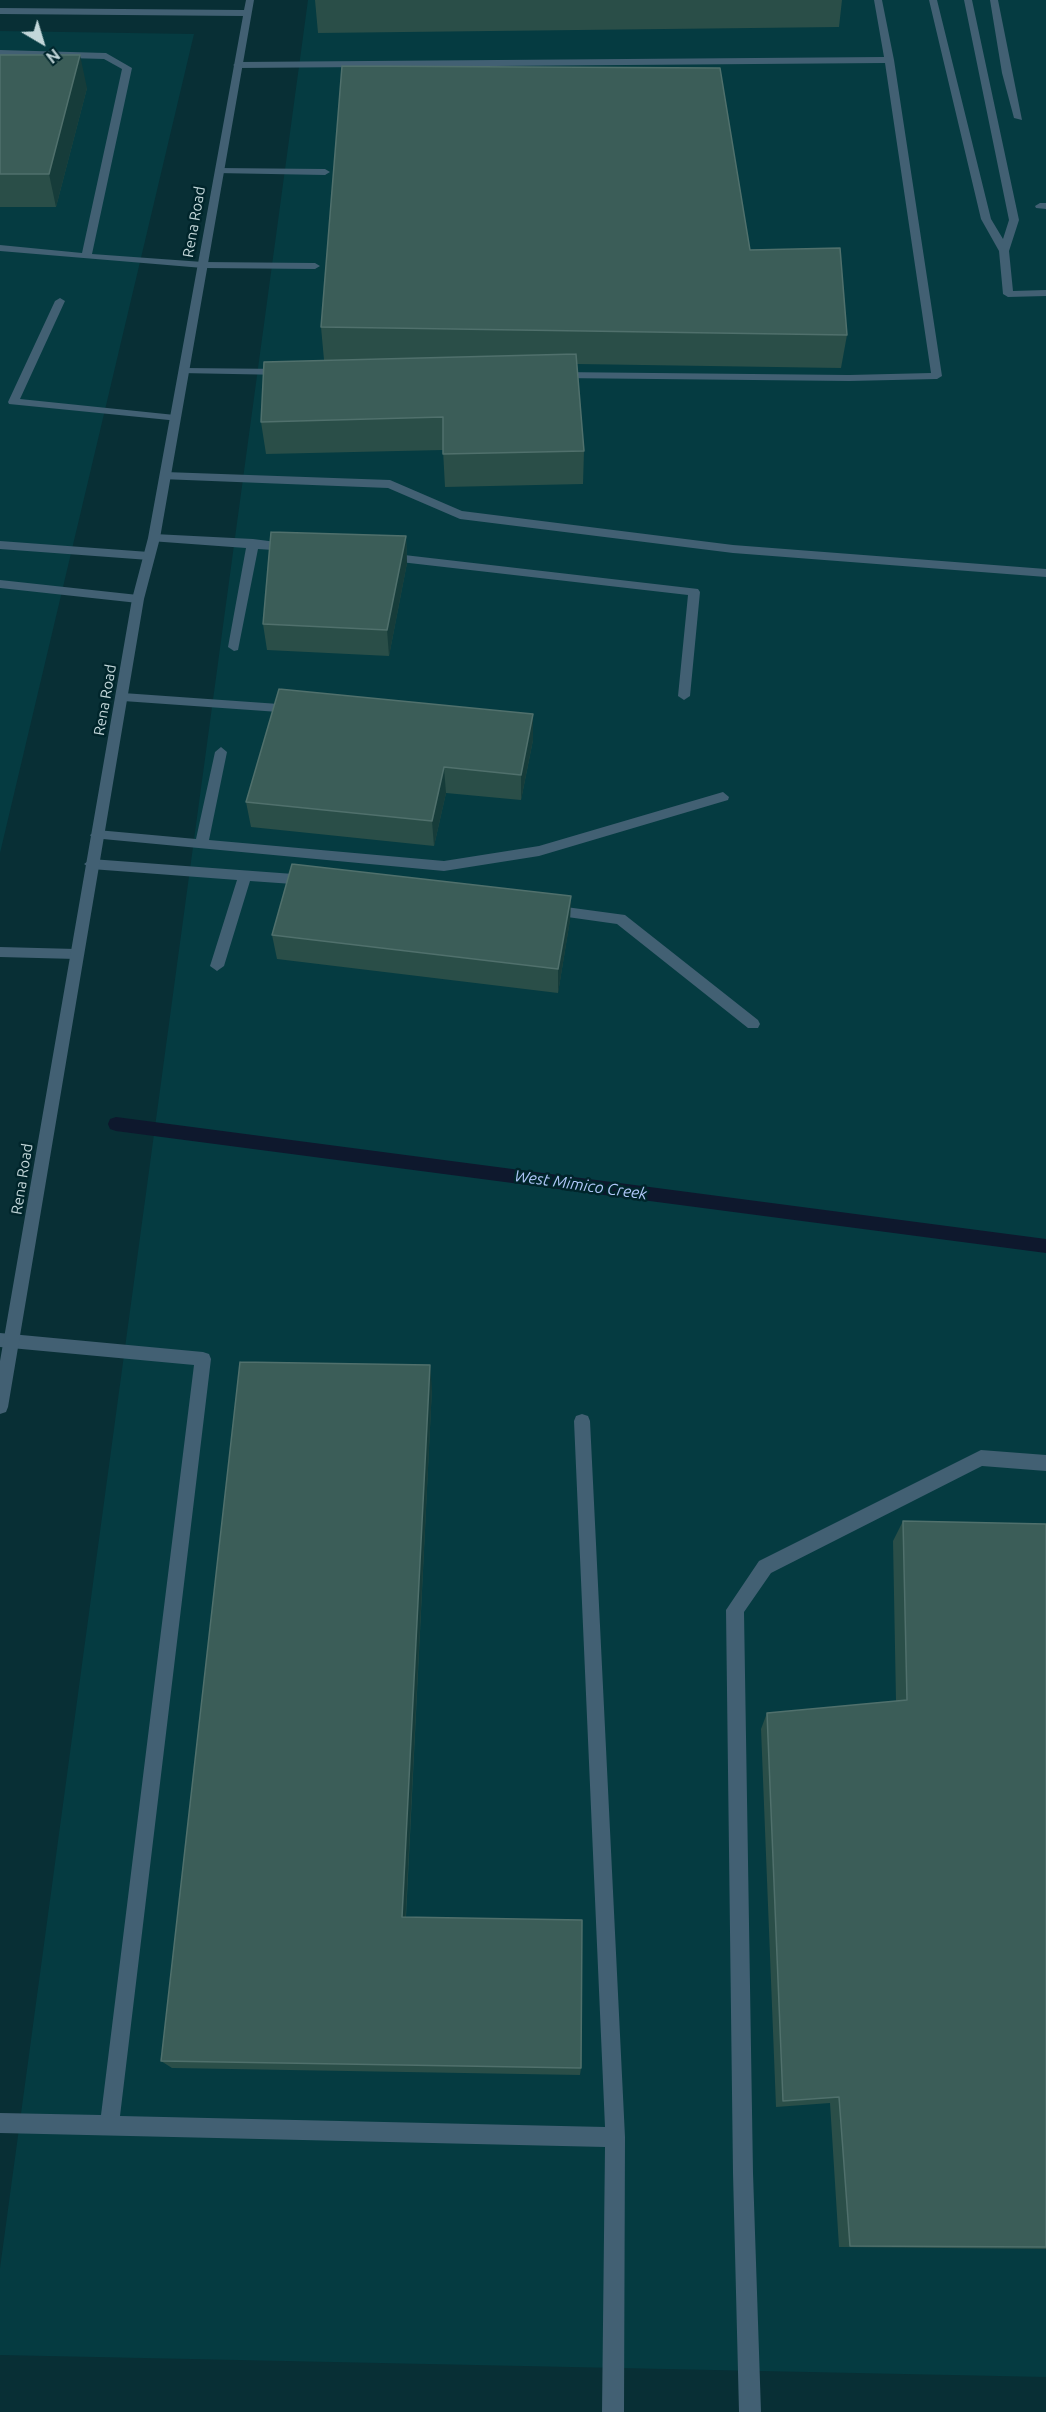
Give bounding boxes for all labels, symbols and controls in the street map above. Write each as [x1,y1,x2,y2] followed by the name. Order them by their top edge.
[12,12,72,72] north arrow
[43,45,63,67] text: N
[179,185,209,259] street label: Rena Road
[90,663,120,737] street label: Rena Road
[7,1142,37,1216] street label: Rena Road
[513,1166,649,1204] water label: West Mimico Creek

